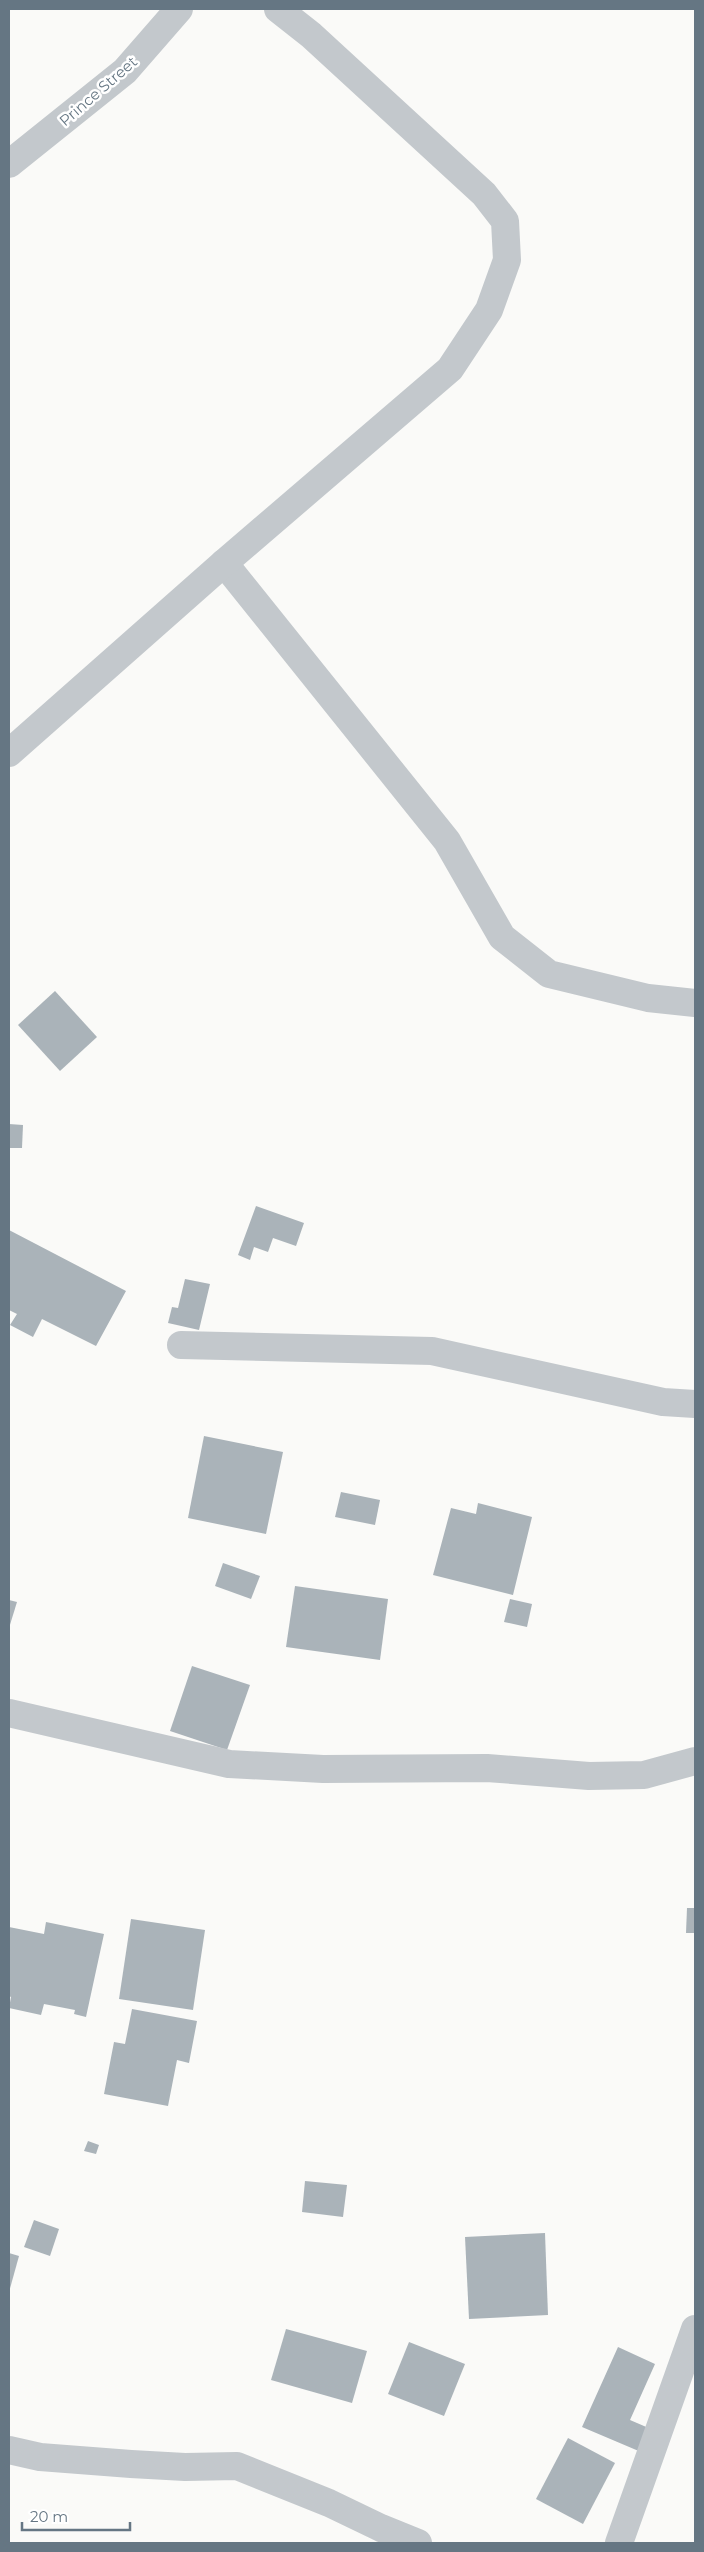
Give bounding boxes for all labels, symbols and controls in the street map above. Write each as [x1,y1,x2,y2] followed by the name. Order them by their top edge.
[55,52,141,130] street label: Prince Street
[22,2500,130,2532] scale bar
[30,2507,68,2526] text: 20 m

